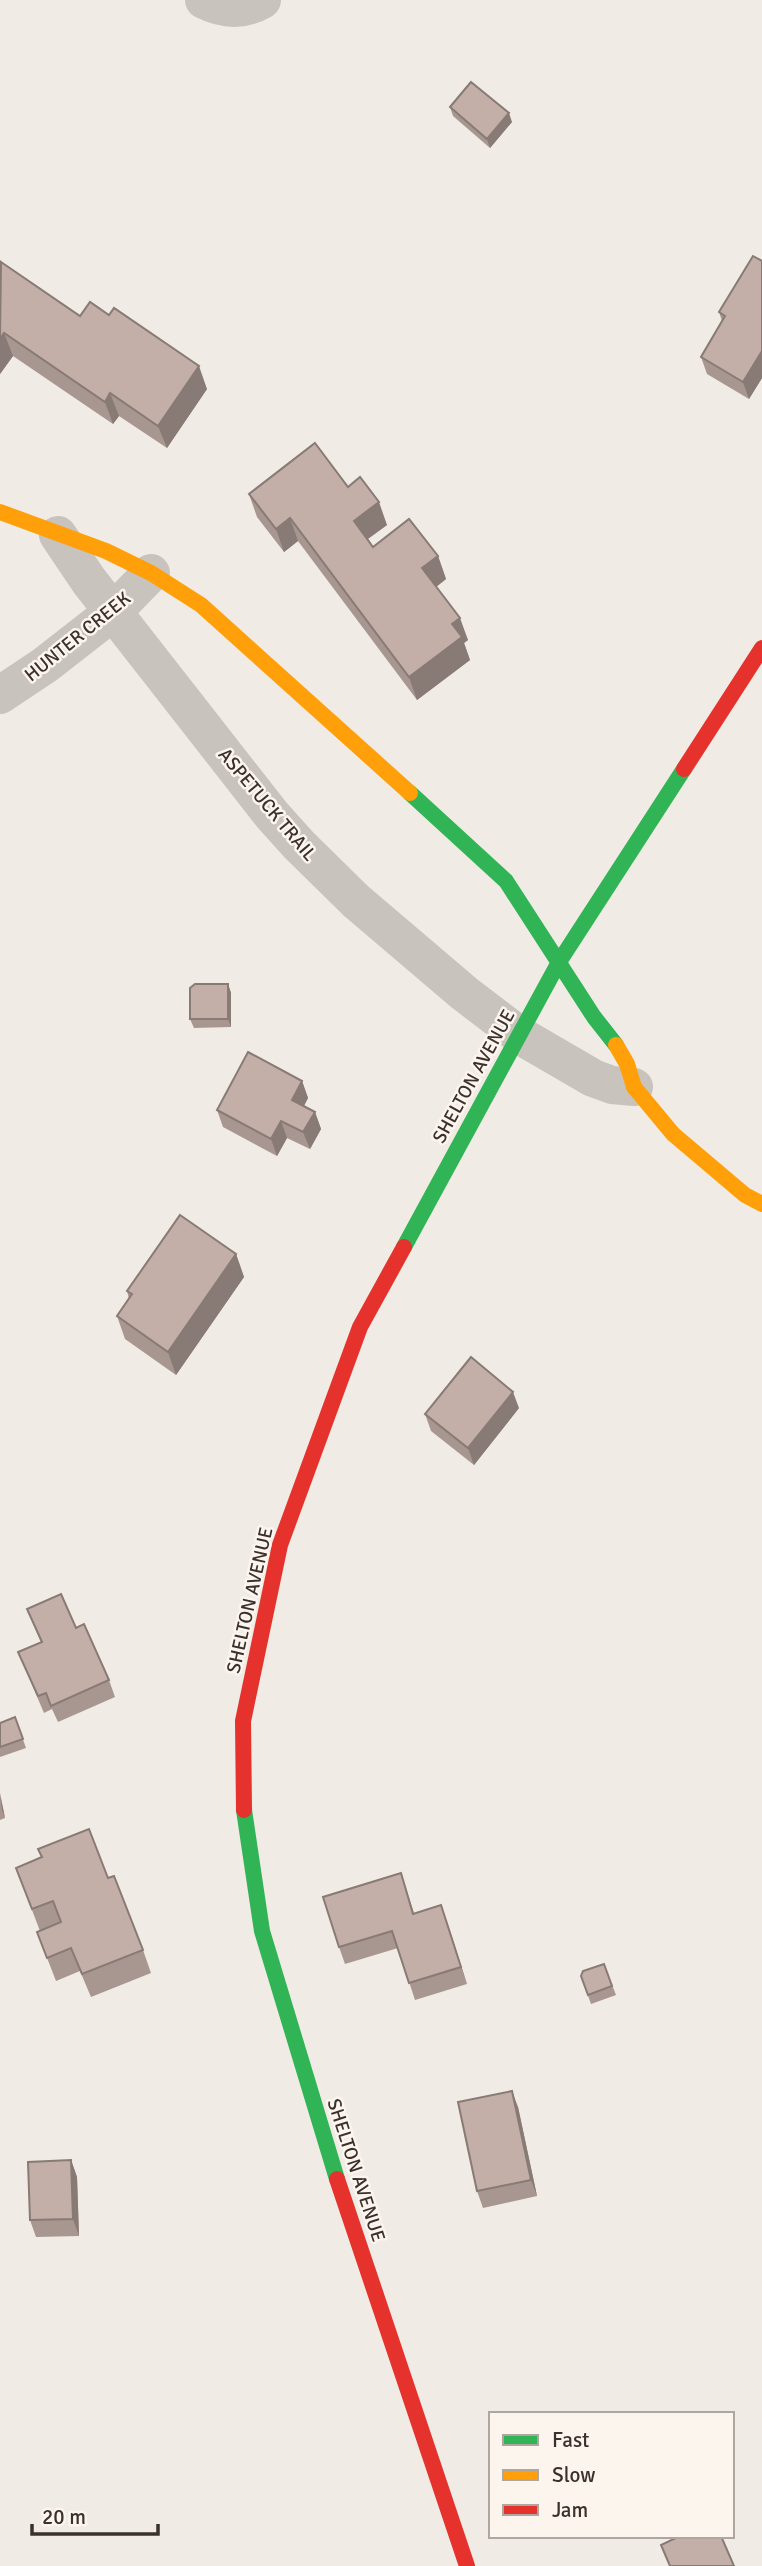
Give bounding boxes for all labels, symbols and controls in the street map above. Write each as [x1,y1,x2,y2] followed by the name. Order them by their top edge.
[20,586,136,687] street label: HUNTER CREEK
[213,743,322,866] street label: ASPETUCK TRAIL
[427,1005,521,1147] street label: SHELTON AVENUE
[222,1525,278,1676] street label: SHELTON AVENUE
[322,2096,390,2245] street label: SHELTON AVENUE
[489,2412,734,2538] legend
[552,2427,589,2453] text: Fast
[552,2462,596,2488] text: Slow
[32,2492,158,2536] scale bar
[552,2497,588,2523] text: Jam
[42,2504,86,2530] text: 20 m

